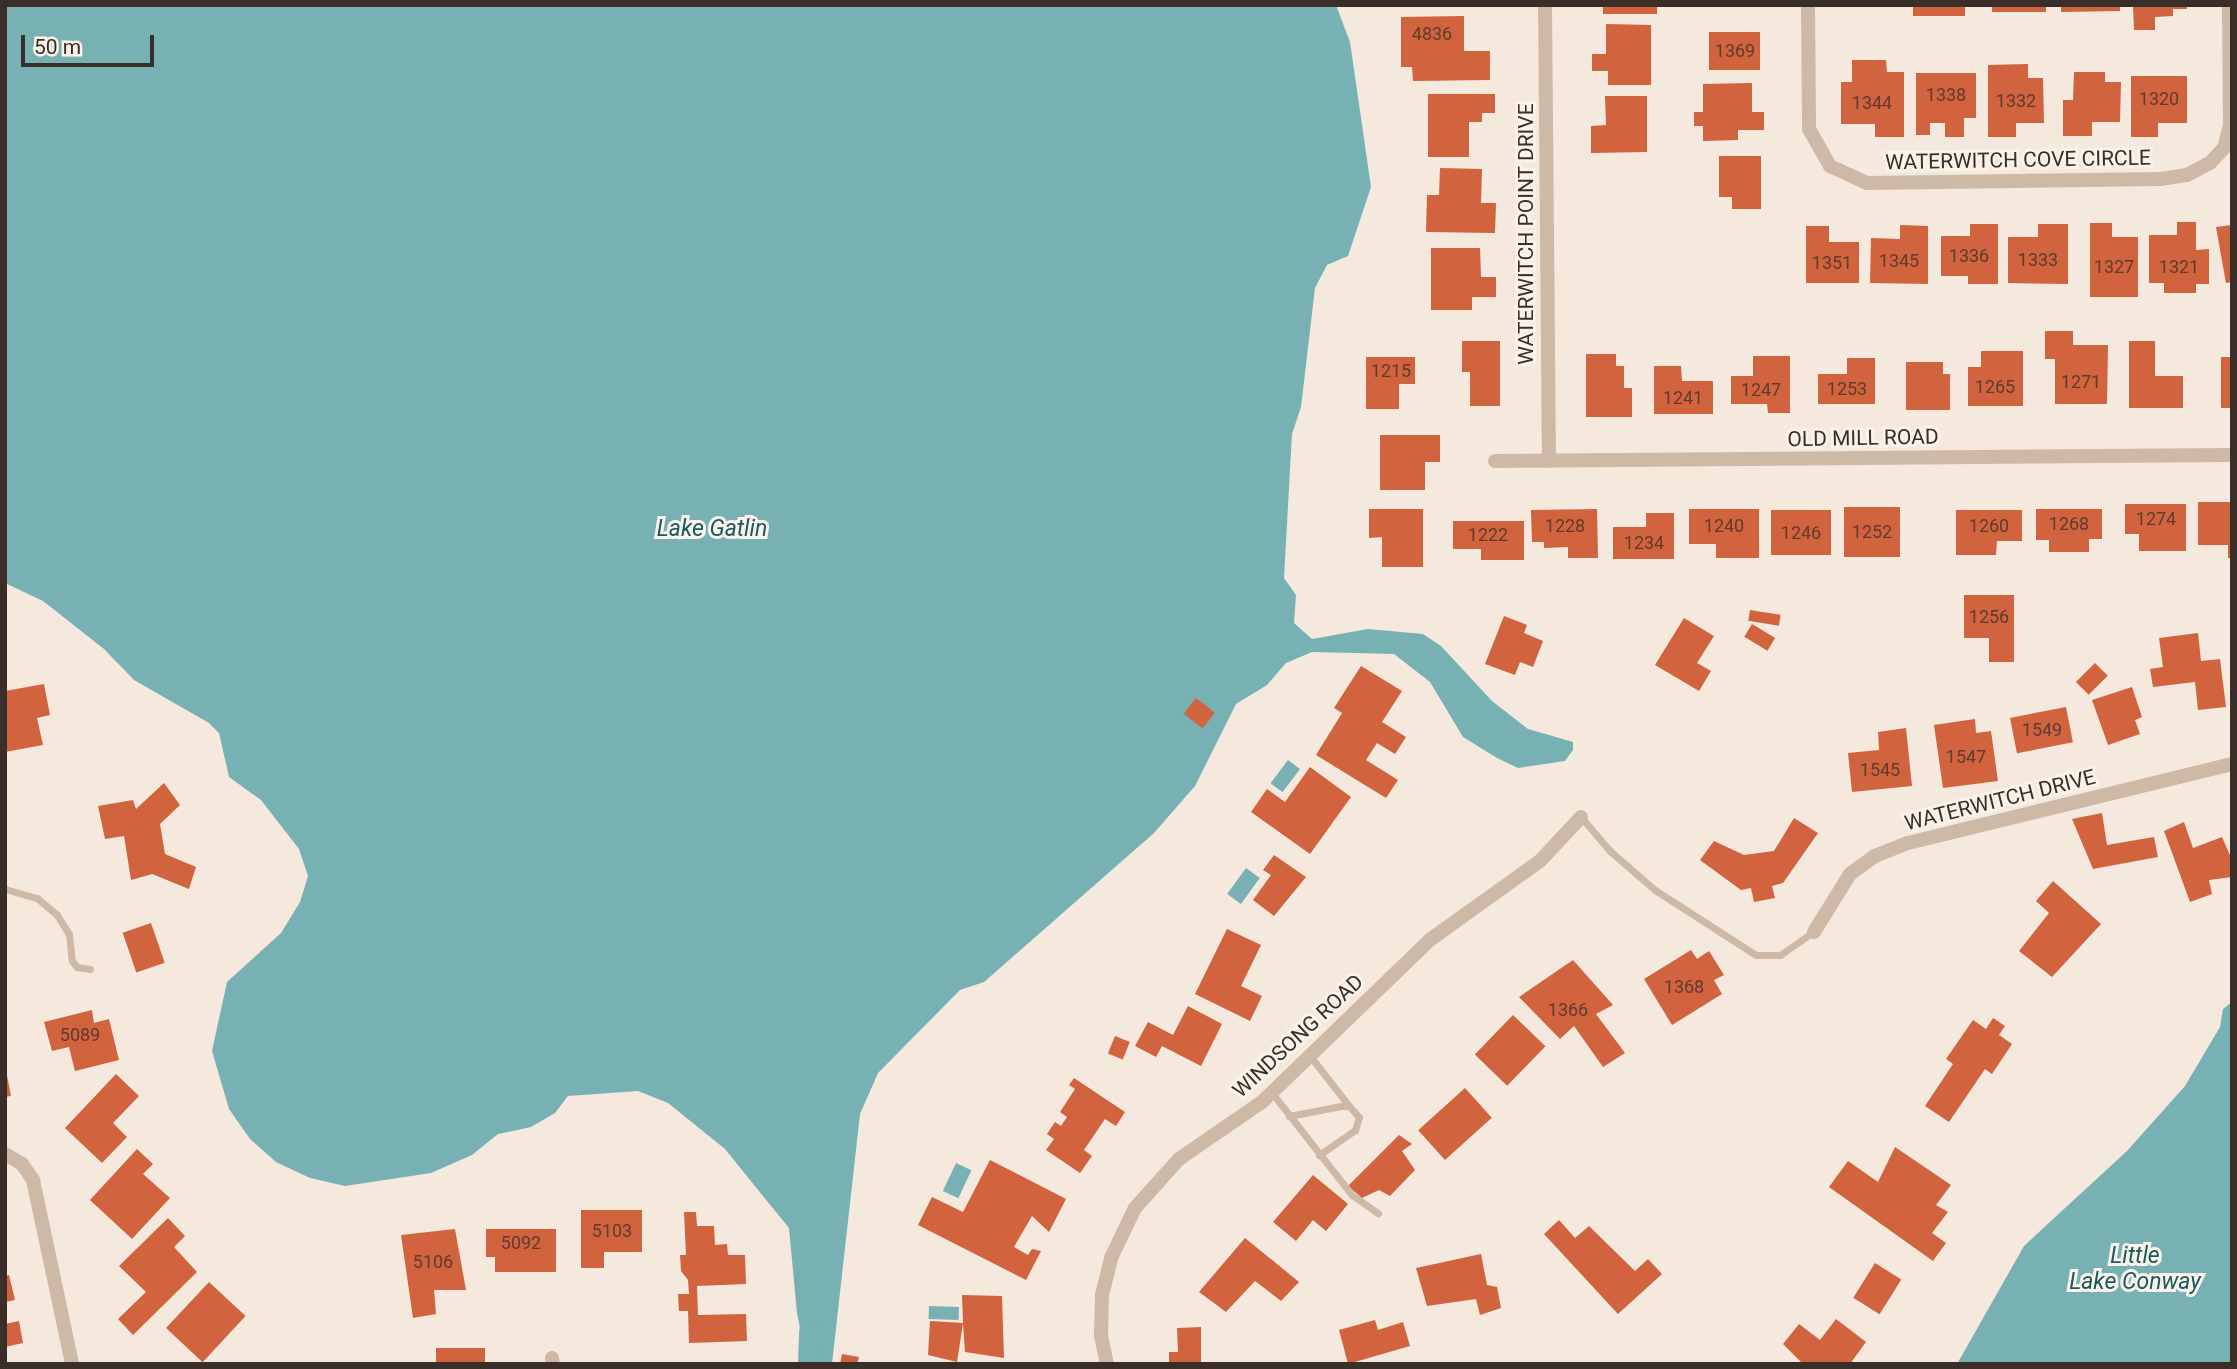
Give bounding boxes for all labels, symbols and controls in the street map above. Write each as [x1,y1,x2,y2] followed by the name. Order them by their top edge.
[24,21,158,65] scale bar
[1412,23,1452,45] house number: 4836
[34,35,81,59] text: 50 m
[1715,40,1755,62] house number: 1369
[1926,84,1966,106] house number: 1338
[2139,88,2179,110] house number: 1320
[1996,90,2036,112] house number: 1332
[1852,92,1892,114] house number: 1344
[1513,103,1539,365] street label: WATERWITCH POINT DRIVE
[1885,145,2151,175] street label: WATERWITCH COVE CIRCLE
[1949,245,1989,267] house number: 1336
[2018,249,2058,271] house number: 1333
[1879,250,1919,272] house number: 1345
[1812,252,1852,274] house number: 1351
[2094,256,2134,278] house number: 1327
[2159,256,2199,278] house number: 1321
[1371,360,1411,382] house number: 1215
[2061,371,2101,393] house number: 1271
[1975,376,2015,398] house number: 1265
[1827,378,1867,400] house number: 1253
[1741,379,1781,401] house number: 1247
[1663,387,1703,409] house number: 1241
[1787,424,1939,452] street label: OLD MILL ROAD
[2136,508,2176,530] house number: 1274
[2049,513,2089,535] house number: 1268
[657,515,767,543] water label: Lake Gatlin
[1545,515,1585,537] house number: 1228
[1704,515,1744,537] house number: 1240
[1969,515,2009,537] house number: 1260
[1852,521,1892,543] house number: 1252
[1781,522,1821,544] house number: 1246
[1468,524,1508,546] house number: 1222
[1624,532,1664,554] house number: 1234
[1969,606,2009,628] house number: 1256
[2022,719,2062,741] house number: 1549
[1946,746,1986,768] house number: 1547
[1860,759,1900,781] house number: 1545
[1902,764,2098,836] street label: WATERWITCH DRIVE
[1228,969,1368,1103] street label: WINDSONG ROAD
[1664,976,1704,998] house number: 1368
[1548,999,1588,1021] house number: 1366
[60,1024,100,1046] house number: 5089
[592,1220,632,1242] house number: 5103
[501,1232,541,1254] house number: 5092
[2069,1242,2201,1296] water label: Little Lake Conway
[413,1251,453,1273] house number: 5106

